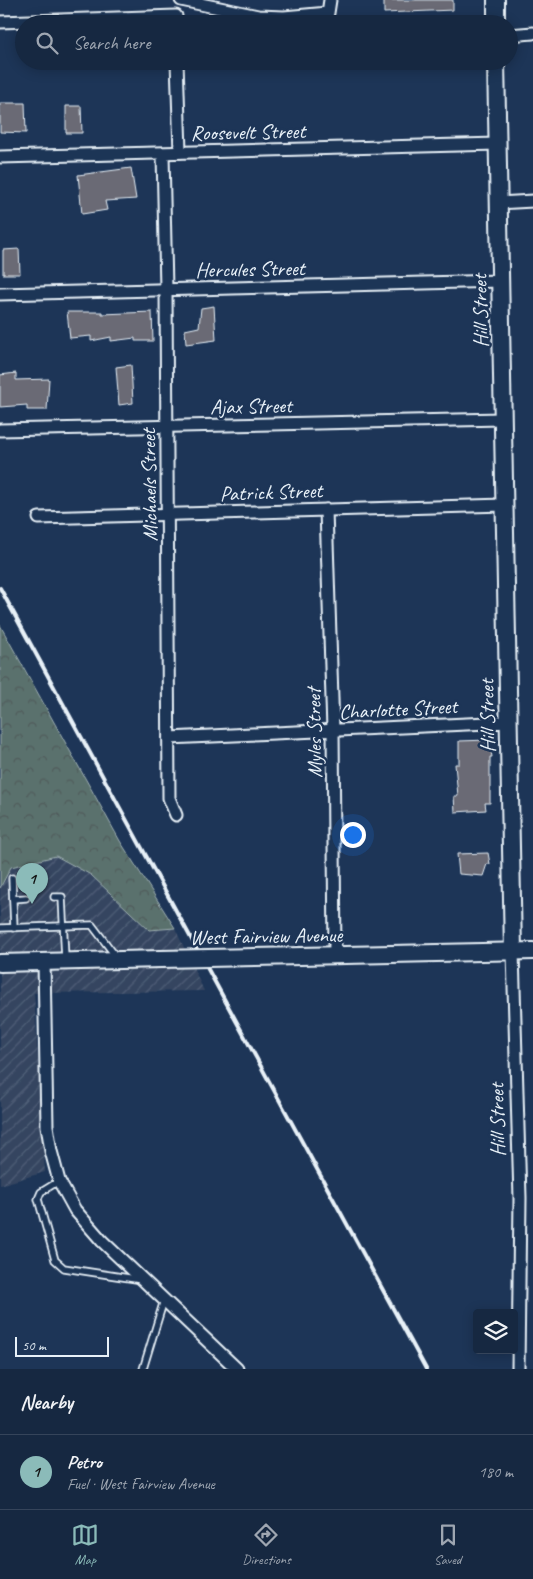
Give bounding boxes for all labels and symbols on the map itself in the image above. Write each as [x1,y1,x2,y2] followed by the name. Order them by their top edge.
[191,118,308,146] street label: Roosevelt Street
[195,255,307,283] street label: Hercules Street
[466,272,494,348] street label: Hill Street
[210,392,294,420] street label: Ajax Street
[135,426,163,542] street label: Michaels Street
[219,477,325,507] street label: Patrick Street
[473,677,501,753] street label: Hill Street
[300,685,328,778] street label: Myles Street
[338,693,460,725] street label: Charlotte Street
[340,822,366,848] your location
[16,863,48,904] pin: 1
[190,922,344,950] street label: West Fairview Avenue
[483,1081,511,1157] street label: Hill Street
[15,1334,109,1357] scale bar

